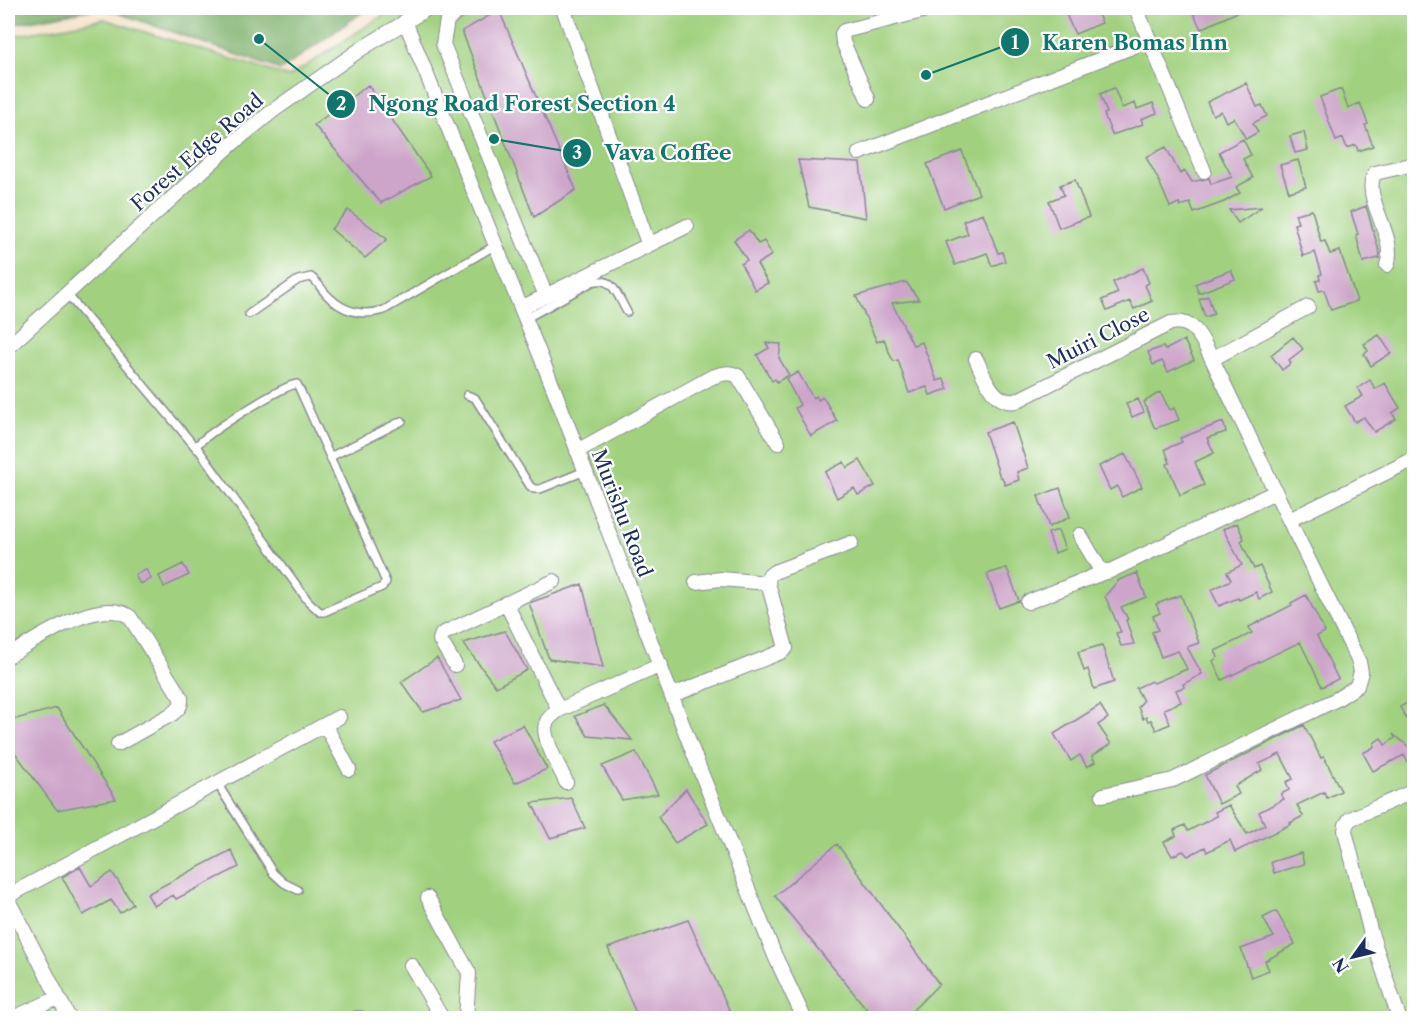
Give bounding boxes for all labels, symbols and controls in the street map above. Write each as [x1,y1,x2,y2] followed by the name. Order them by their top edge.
[1000,23,1240,62] callout: Karen Bomas Inn
[1042,30,1229,55] text: Karen Bomas Inn
[1011,32,1019,54] text: 1
[326,84,687,123] callout: Ngong Road Forest Section 4
[126,88,268,216] street label: Forest Edge Road
[368,91,676,116] text: Ngong Road Forest Section 4
[336,93,346,115] text: 2
[562,134,743,173] callout: Vava Coffee
[603,140,732,165] text: Vava Coffee
[572,142,582,164] text: 3
[1043,302,1153,374] street label: Muiri Close
[587,446,657,580] street label: Murishu Road
[1323,927,1383,987] north arrow
[1328,954,1353,977] text: N

